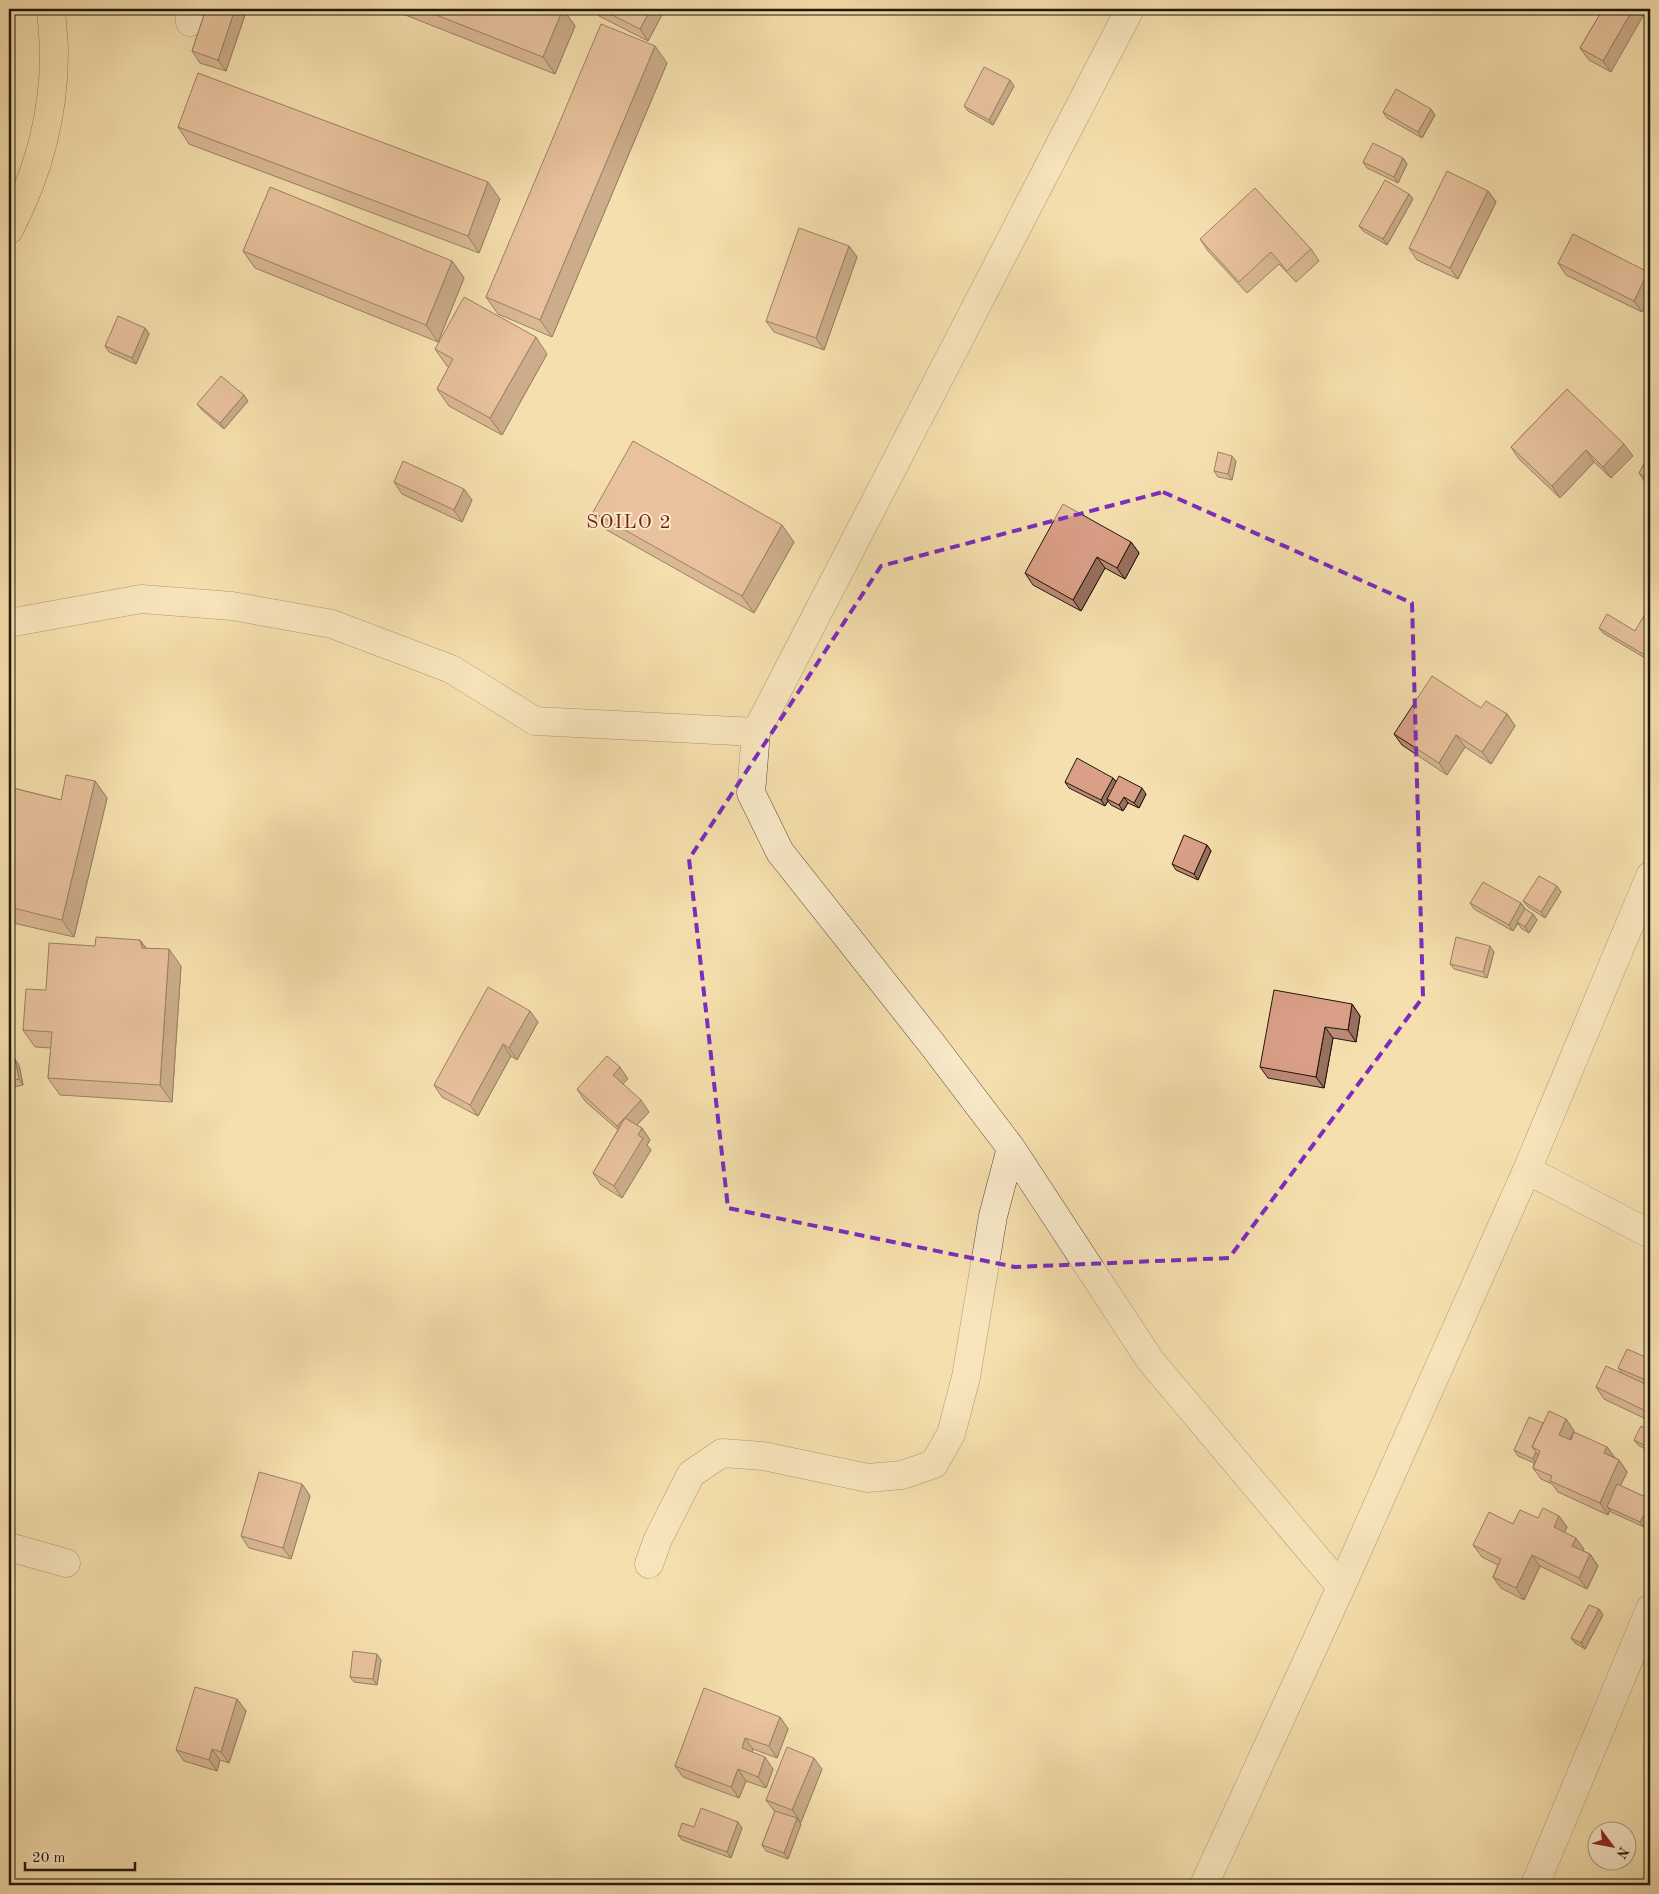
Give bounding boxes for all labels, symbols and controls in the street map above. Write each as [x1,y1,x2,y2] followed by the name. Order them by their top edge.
[586,513,672,533] district label: SOILO 2
[1586,1822,1636,1872] north arrow
[25,1839,135,1871] scale bar
[1613,1844,1631,1861] text: N
[32,1851,66,1866] text: 20 m

